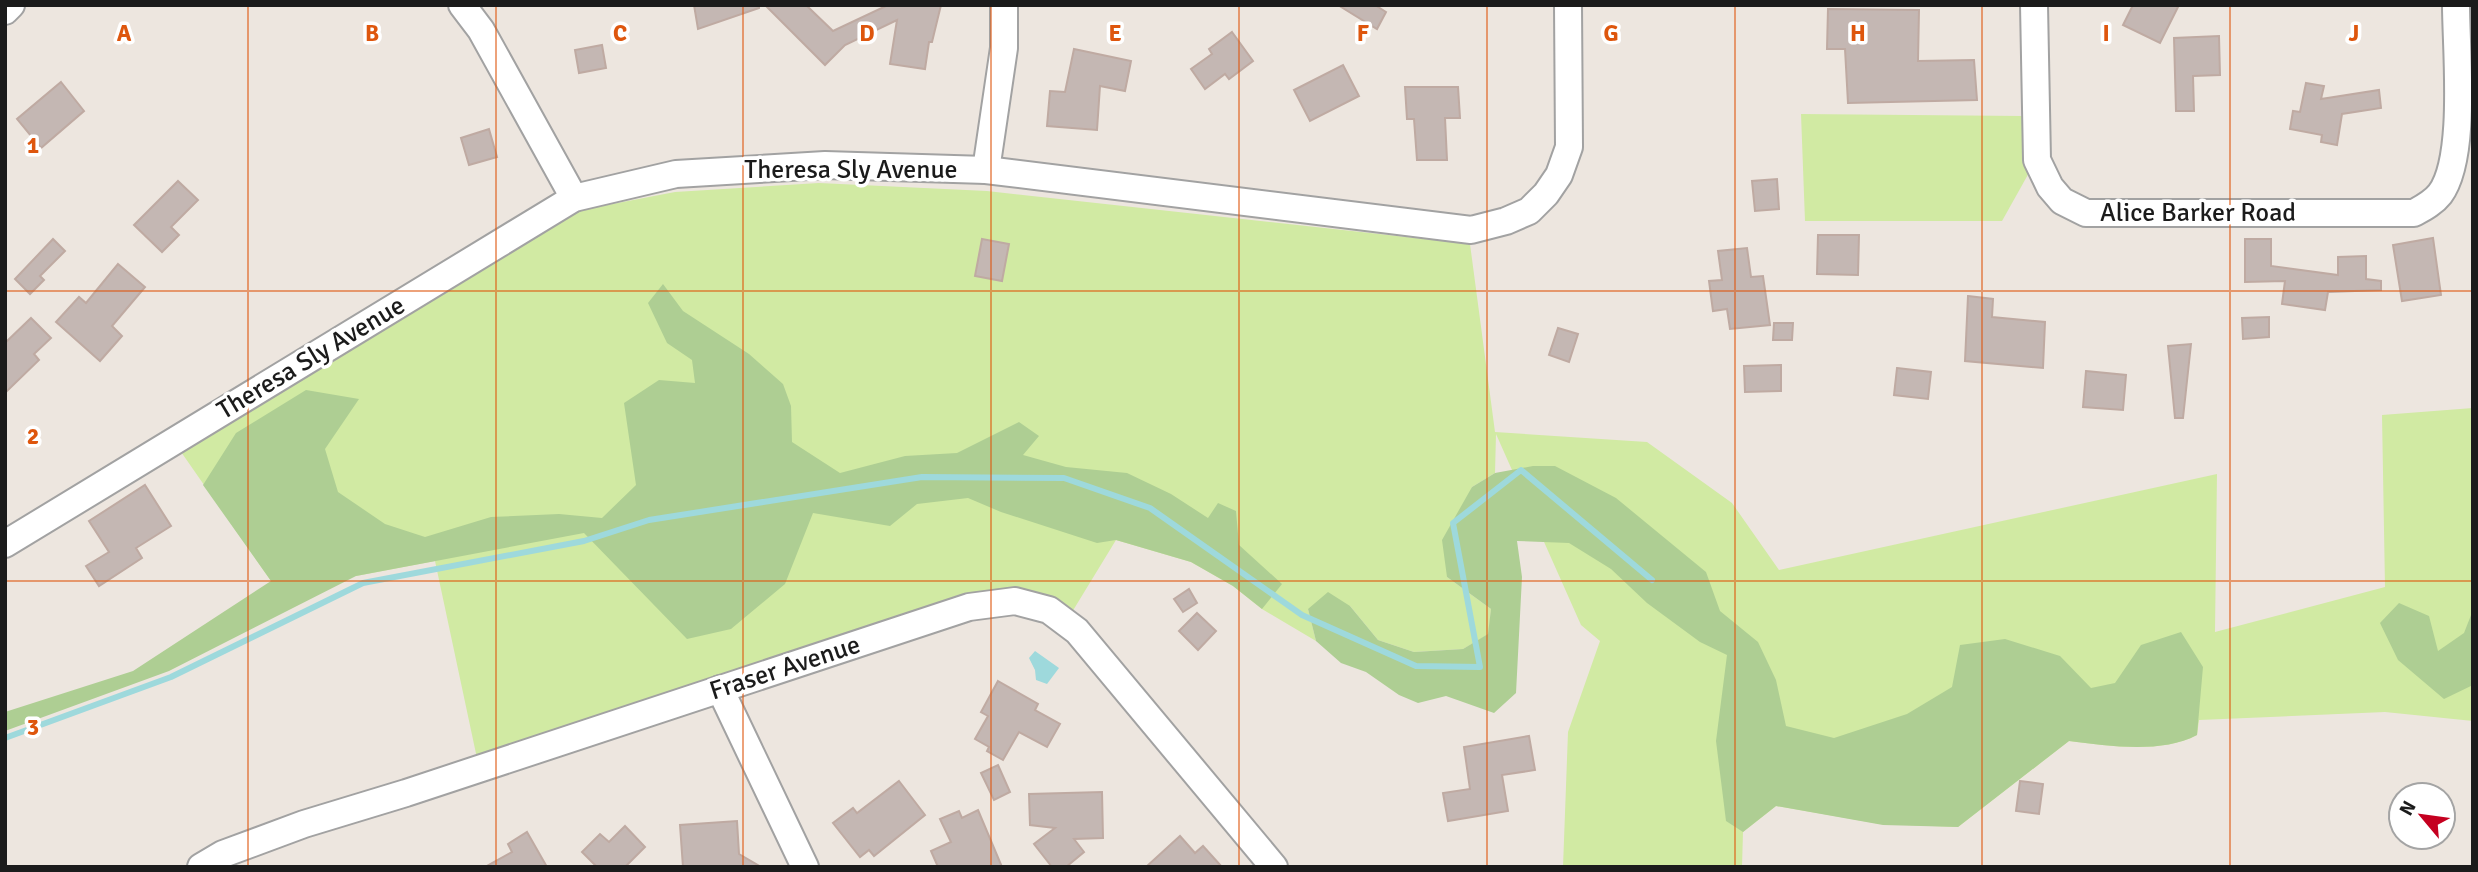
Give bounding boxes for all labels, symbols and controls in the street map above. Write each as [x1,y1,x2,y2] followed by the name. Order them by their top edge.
[117,19,132,48] text: A
[365,19,379,48] text: B
[613,19,627,48] text: C
[859,19,875,48] text: D
[1108,19,1122,48] text: E
[1357,19,1369,48] text: F
[1603,19,1619,48] text: G
[1850,19,1866,48] text: H
[2102,19,2110,48] text: I
[2349,19,2359,48] text: J
[27,131,39,160] text: 1
[744,154,958,186] street label: Theresa Sly Avenue
[2100,197,2296,229] street label: Alice Barker Road
[211,289,411,427] street label: Theresa Sly Avenue
[27,422,39,451] text: 2
[706,629,864,707] street label: Fraser Avenue
[27,713,39,742] text: 3
[2387,781,2457,851] north arrow
[2394,797,2422,820] text: N

